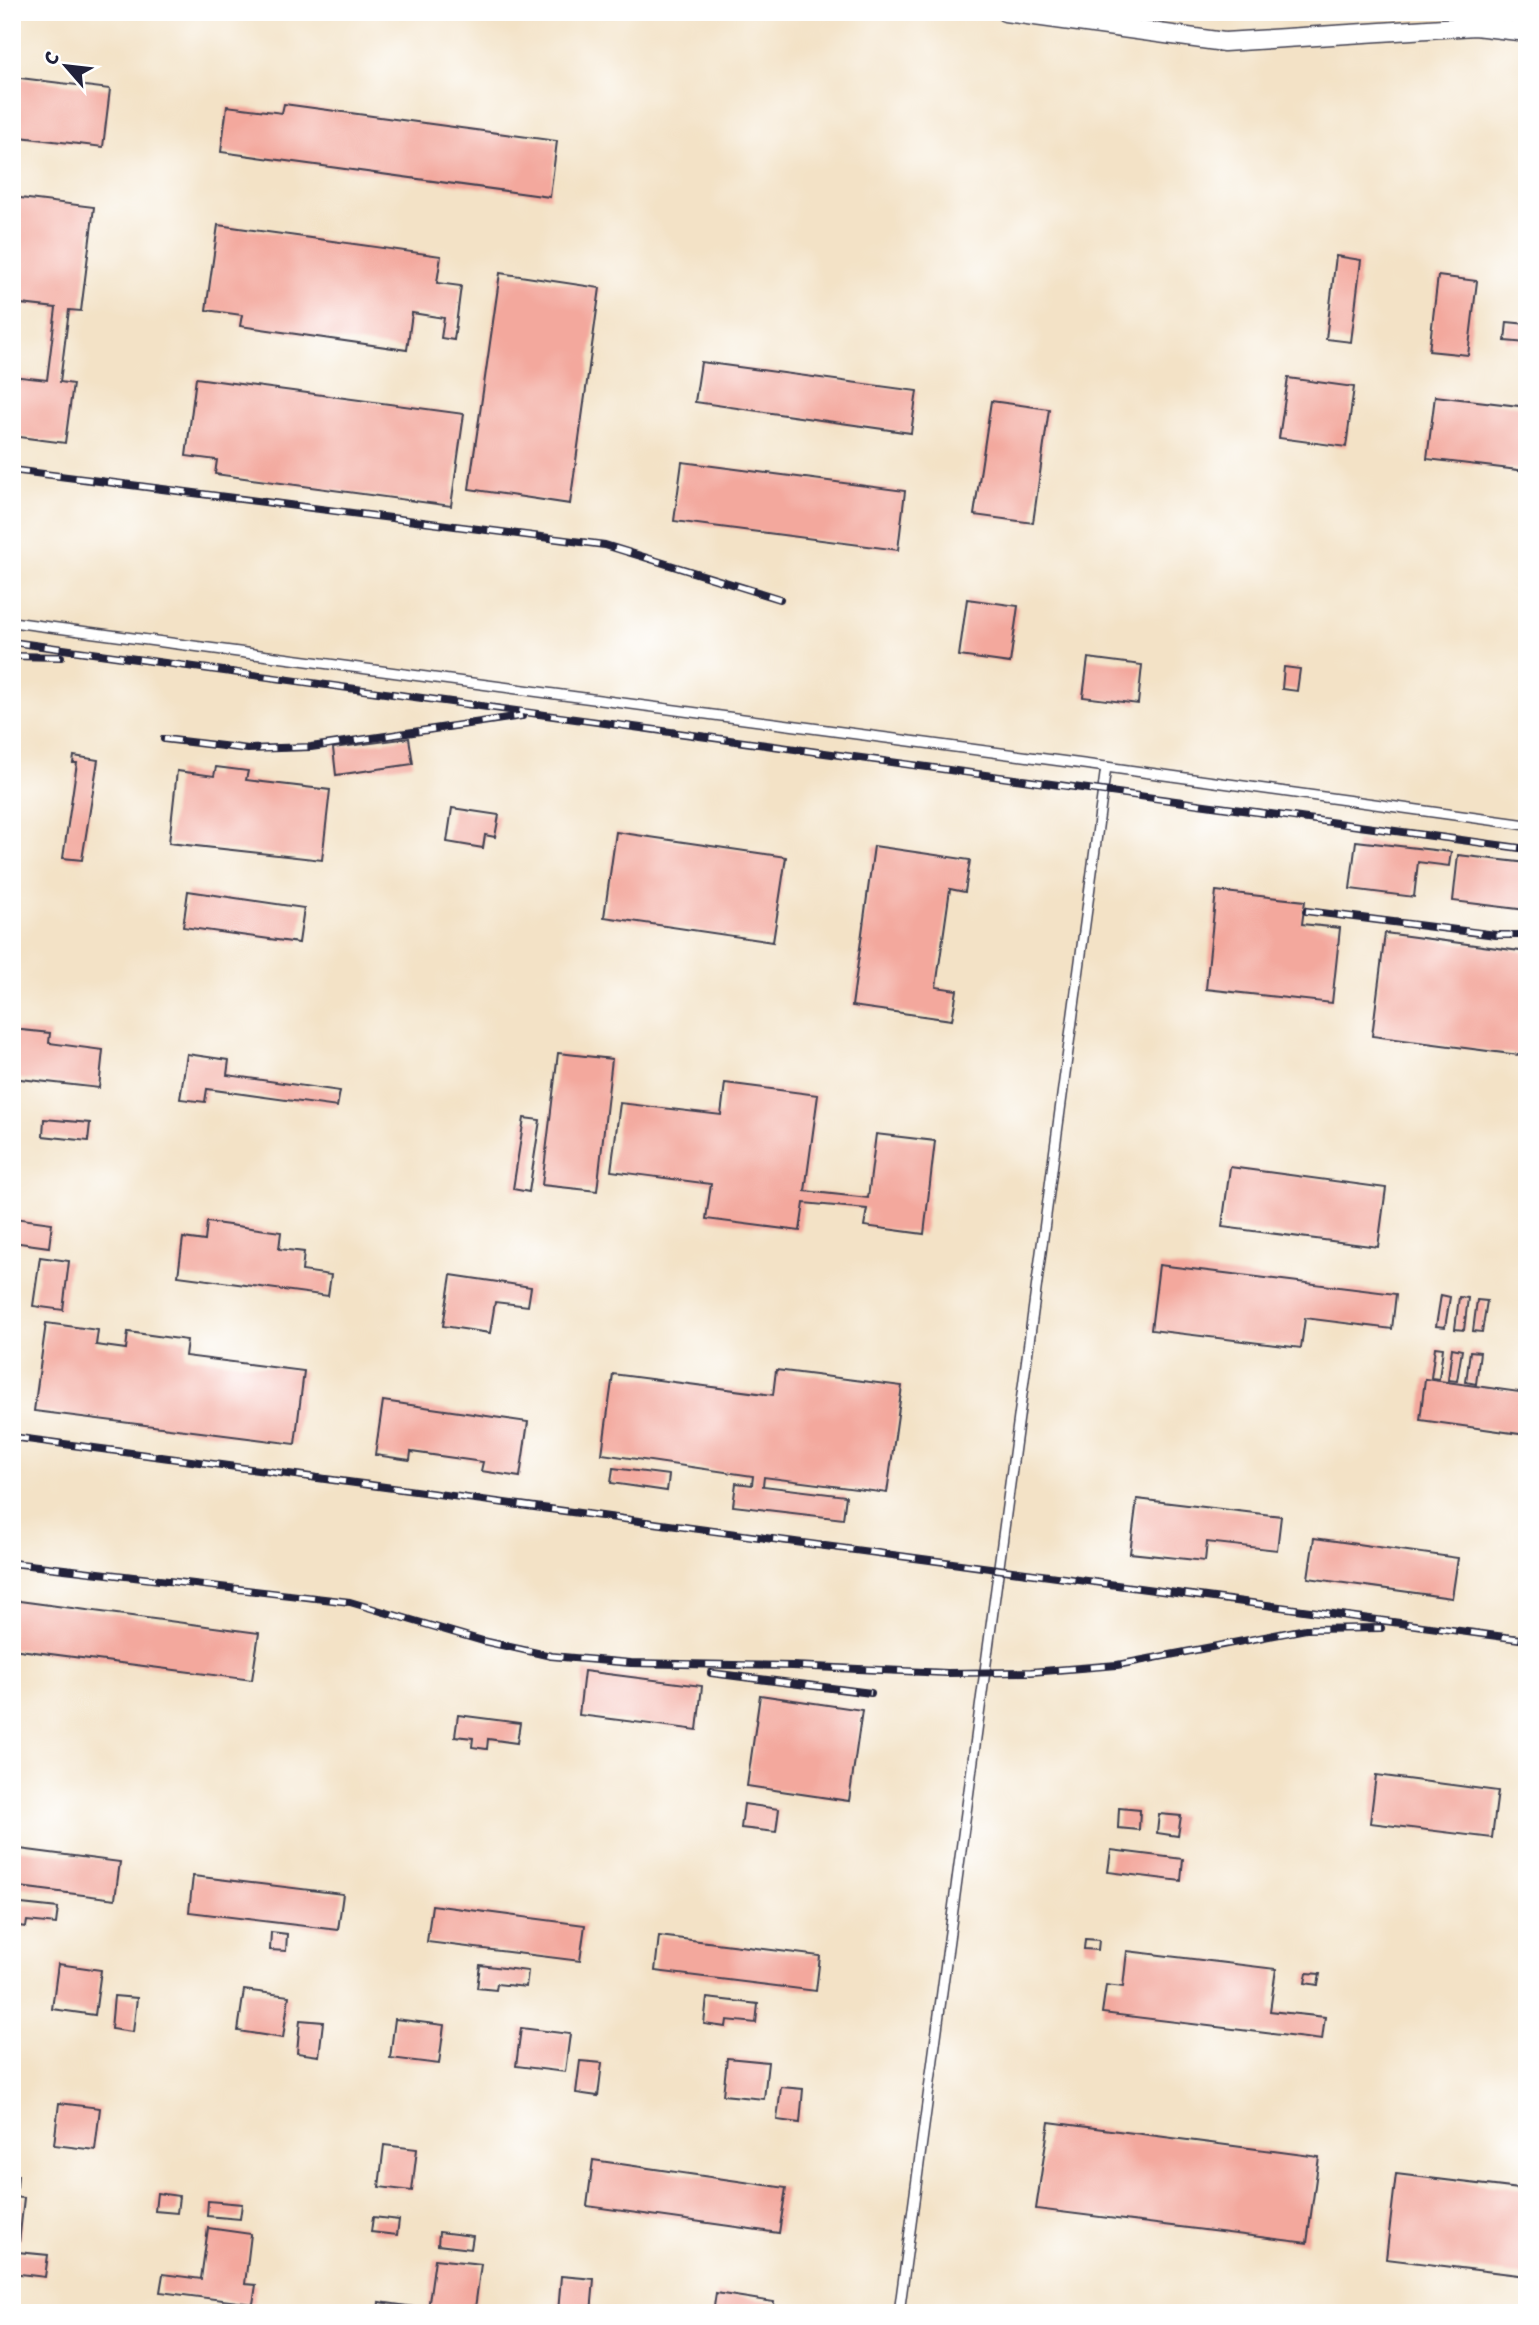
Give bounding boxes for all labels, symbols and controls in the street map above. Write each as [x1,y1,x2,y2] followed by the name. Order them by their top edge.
[32,32,102,102] north arrow
[38,47,65,69] text: С

